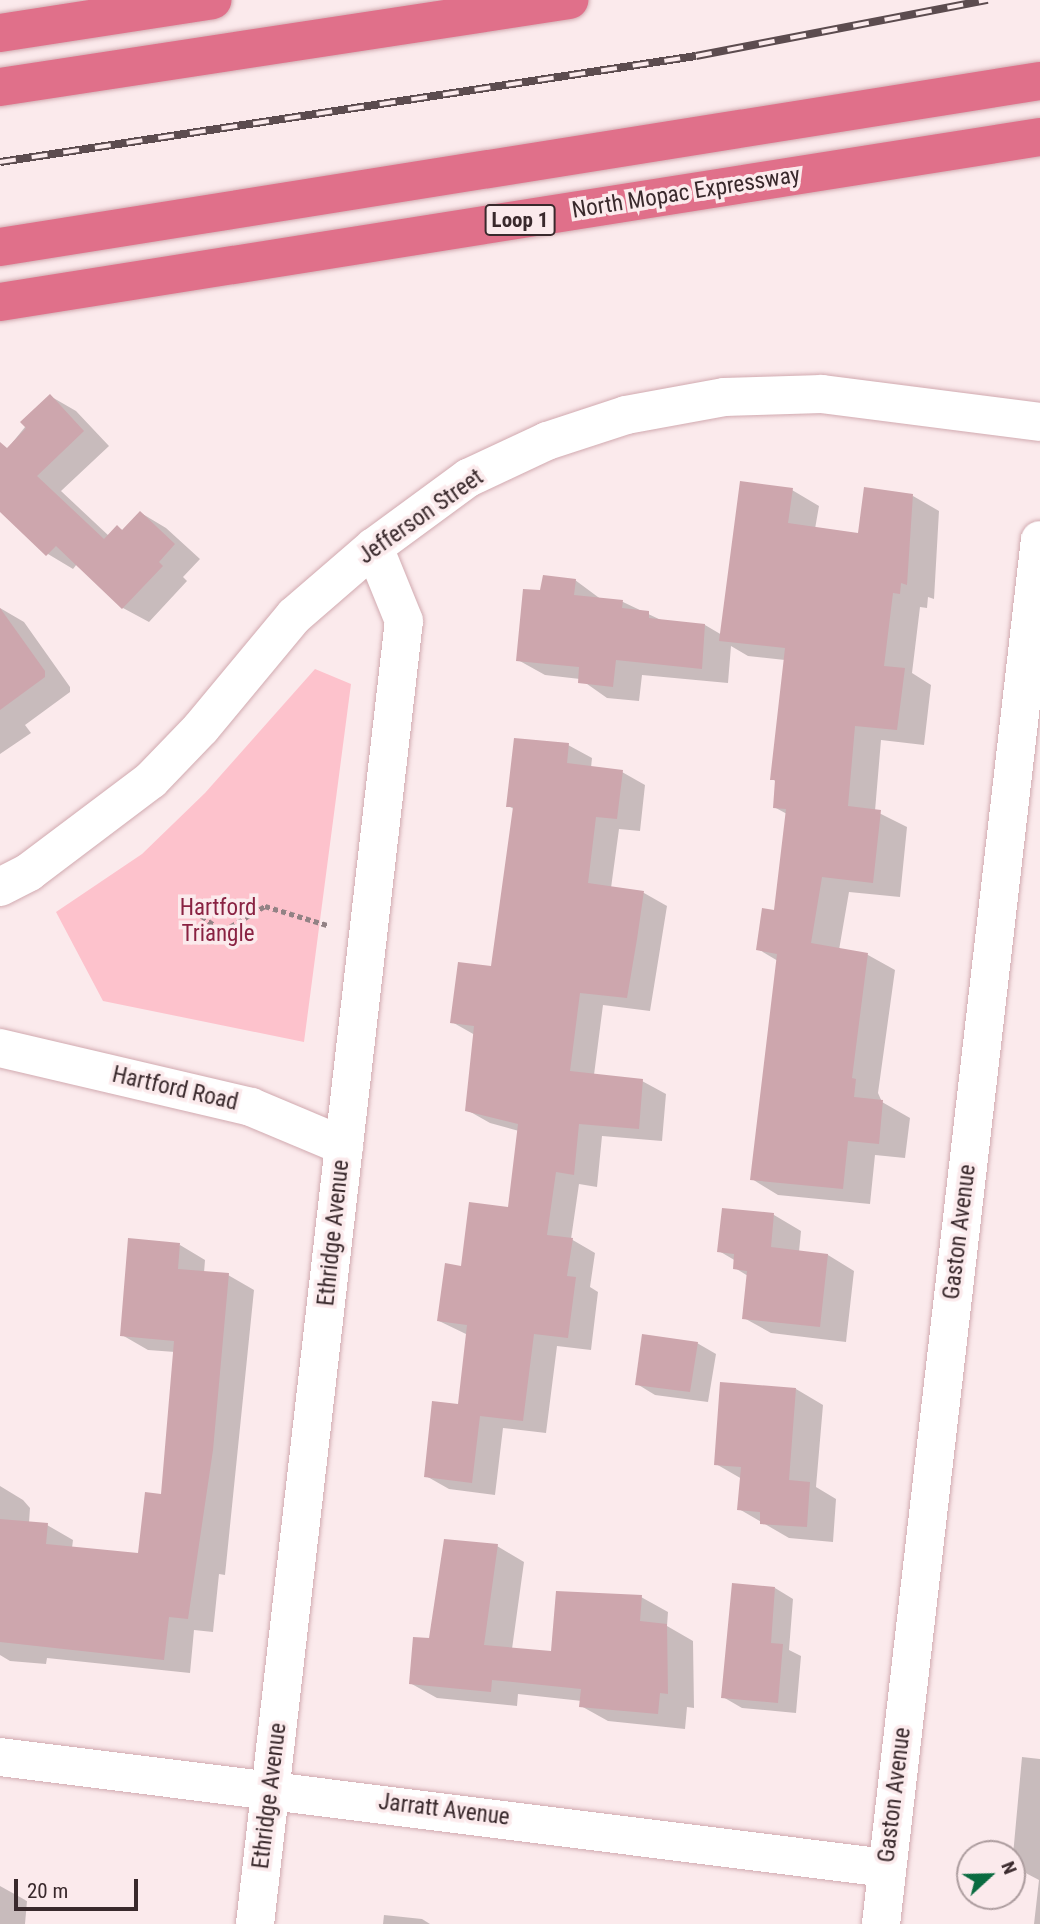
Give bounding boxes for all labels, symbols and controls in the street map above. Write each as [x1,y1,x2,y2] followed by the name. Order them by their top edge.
[570,161,802,225] street label: North Mopac Expressway
[483,202,557,238] road number: Loop 1
[353,464,489,570] street label: Jefferson Street
[180,894,256,948] park label: Hartford Triangle
[109,1061,241,1117] street label: Hartford Road
[313,1159,355,1307] street label: Ethridge Avenue
[938,1163,982,1301] street label: Gaston Avenue
[247,1722,293,1870] street label: Ethridge Avenue
[873,1726,917,1864] street label: Gaston Avenue
[377,1788,511,1832] street label: Jarratt Avenue
[956,1840,1026,1910] north arrow
[996,1858,1022,1877] text: N
[18,1864,142,1908] scale bar
[27,1879,68,1903] text: 20 m

